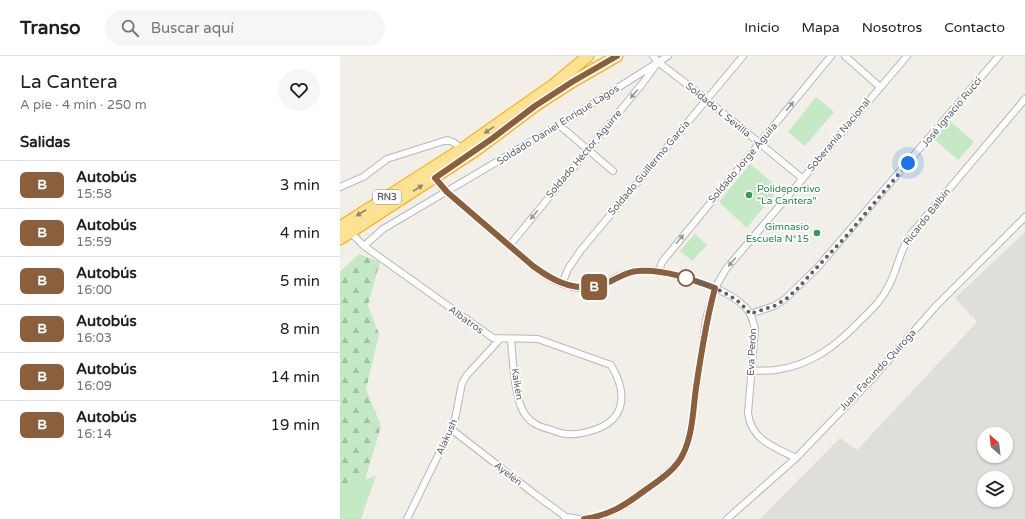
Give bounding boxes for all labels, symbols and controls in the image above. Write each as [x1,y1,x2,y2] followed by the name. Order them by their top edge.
[105,10,385,46] search box
[20,17,81,39] text: Transo
[119,17,141,39] icon: search
[151,19,234,37] text: Buscar aquí
[744,19,780,36] text: Inicio
[802,19,840,36] text: Mapa
[862,19,922,36] text: Nosotros
[944,19,1005,36] text: Contacto
[278,69,320,111] button: heart
[20,71,118,93] text: La Cantera
[919,75,985,149] street label: José Ignacio Rucci
[683,80,753,140] street label: Soldado L Sevilla
[495,82,622,168] street label: Soldado Daniel Enrique Lagos
[630,88,639,99] one-way arrow
[805,96,873,174] street label: Soberanía Nacional
[20,97,147,113] text: A pie · 4 min · 250 m
[785,101,794,112] one-way arrow
[543,107,625,201] street label: Soldado Héctor Aguirre
[606,118,692,218] street label: Soldado Guillermo García
[706,120,780,206] street label: Soldado Jorge Águila
[484,126,494,134] one-way arrow
[20,133,70,151] text: Salidas
[898,153,918,173] your location
[76,168,137,186] text: Autobús
[37,176,47,193] text: B
[280,176,320,194] text: 3 min
[757,183,820,207] place label: Polideportivo "La Cantera"
[412,185,424,192] one-way arrow
[76,186,112,202] text: 15:58
[901,186,953,248] street label: Ricardo Balbín
[373,190,401,204] road number: RN3
[744,190,754,200] marker: Polideportivo "La Cantera"
[355,210,367,217] one-way arrow
[529,210,538,221] one-way arrow
[76,216,137,234] text: Autobús
[746,221,809,245] place label: Gimnasio Escuela N°15
[37,224,47,241] text: B
[280,224,320,242] text: 4 min
[812,228,822,238] marker: Gimnasio Escuela N°15
[676,233,685,244] one-way arrow
[76,234,112,250] text: 15:59
[728,257,737,267] one-way arrow
[76,264,137,282] text: Autobús
[677,269,695,287] unlabelled marker
[37,272,47,289] text: B
[280,272,320,290] text: 5 min
[581,274,607,300] line badge: B
[589,278,599,295] text: B
[76,282,112,298] text: 16:00
[446,303,486,337] street label: Albatros
[76,312,137,330] text: Autobús
[37,320,47,337] text: B
[280,320,320,338] text: 8 min
[837,327,919,413] street label: Juan Facundo Quiroga
[745,328,759,376] street label: Eva Perón
[76,330,112,346] text: 16:03
[76,360,137,378] text: Autobús
[509,367,525,401] street label: Kaikén
[37,368,47,385] text: B
[271,368,320,386] text: 14 min
[76,378,112,394] text: 16:09
[76,408,137,426] text: Autobús
[37,416,47,433] text: B
[271,416,320,434] text: 19 min
[434,417,460,457] street label: Alakush
[76,426,112,442] text: 16:14
[977,427,1013,463] north arrow
[977,427,1013,507] map controls
[492,459,524,489] street label: Ayelén
[977,471,1013,507] button: layers

